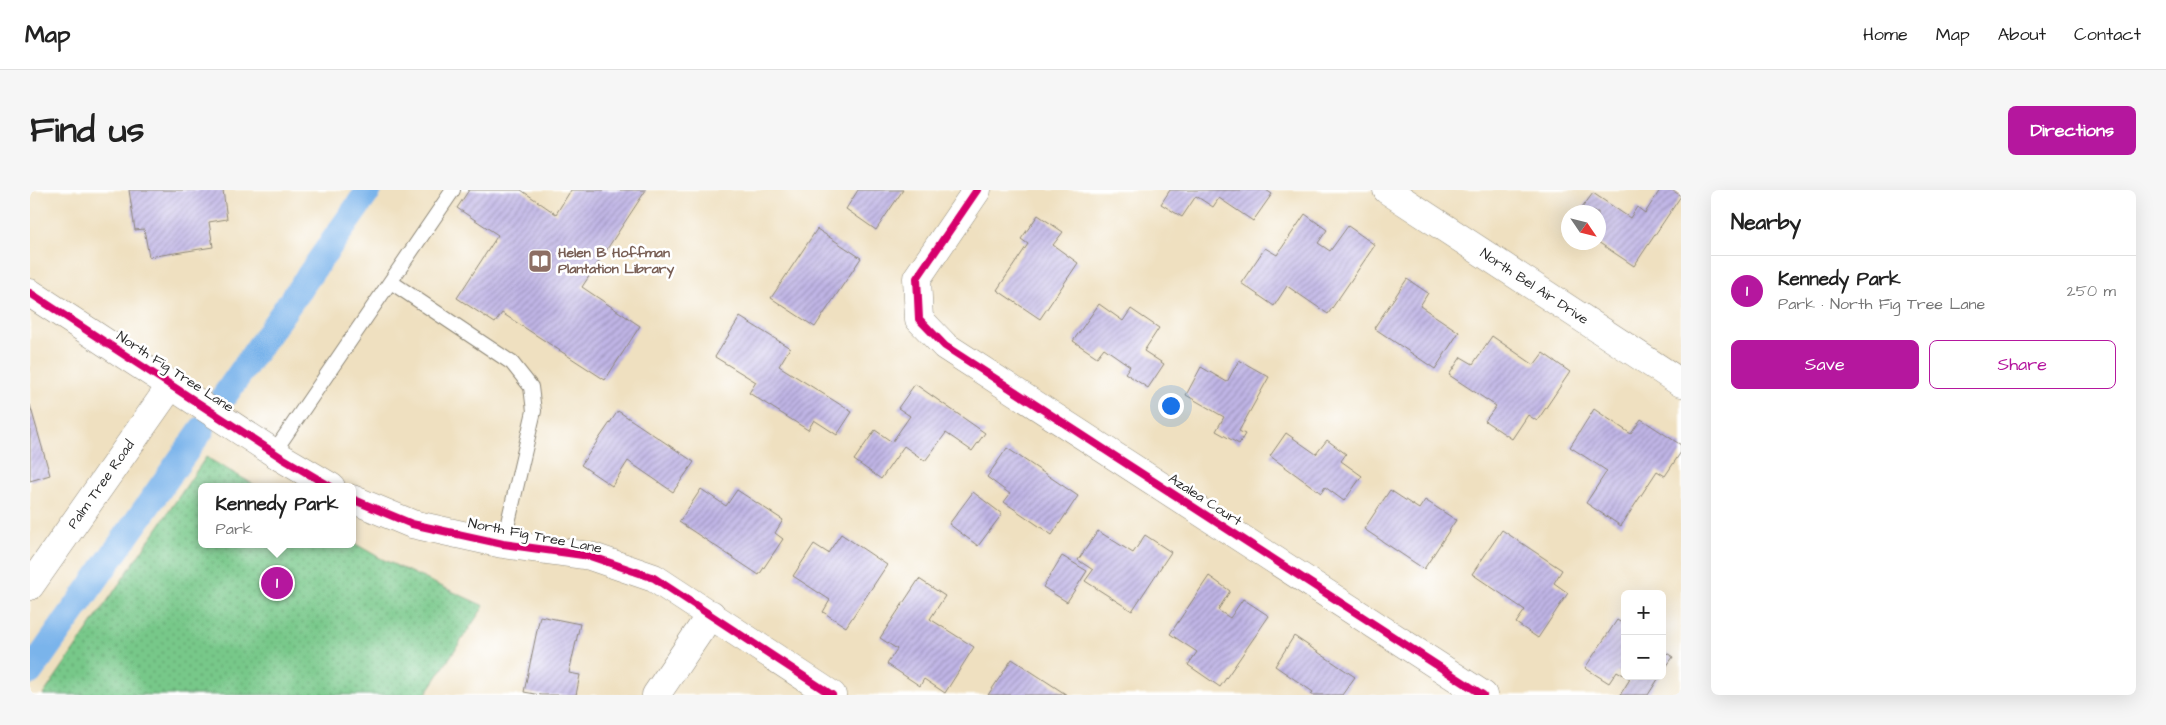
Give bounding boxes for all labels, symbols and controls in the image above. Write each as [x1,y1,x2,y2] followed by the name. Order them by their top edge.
[25,18,70,52] text: Map
[1863,22,1908,47] text: Home
[1936,22,1970,47] text: Map
[1998,22,2046,47] text: About
[2074,22,2141,47] text: Contact
[30,106,144,155] text: Find us
[2008,106,2136,155] button: Directions
[1561,205,1606,250] north arrow
[1731,208,1801,237] text: Nearby
[558,243,675,279] place label: Helen B Hoffman Plantation Library
[1476,244,1593,330] street label: North Bel Air Drive
[527,248,553,274] library icon: Helen B Hoffman Plantation Library
[1778,266,1901,293] text: Kennedy Park
[1746,280,1748,302] text: 1
[2067,280,2116,302] text: 250 m
[1778,293,1985,315] text: Park · North Fig Tree Lane
[113,327,238,418] street label: North Fig Tree Lane
[1731,340,1919,389] button: Save
[1929,340,2116,389] button: Share
[1158,393,1184,419] your location
[63,436,139,533] street label: Palm Tree Road
[1164,469,1246,531] street label: Azalea Court
[198,483,356,548] popup
[216,491,338,518] text: Kennedy Park
[466,513,604,559] street label: North Fig Tree Lane
[216,518,253,540] text: Park
[261,564,293,602] pin: 1
[1621,590,1666,680] map controls
[1621,590,1666,635] button: +
[1621,635,1666,680] button: −

